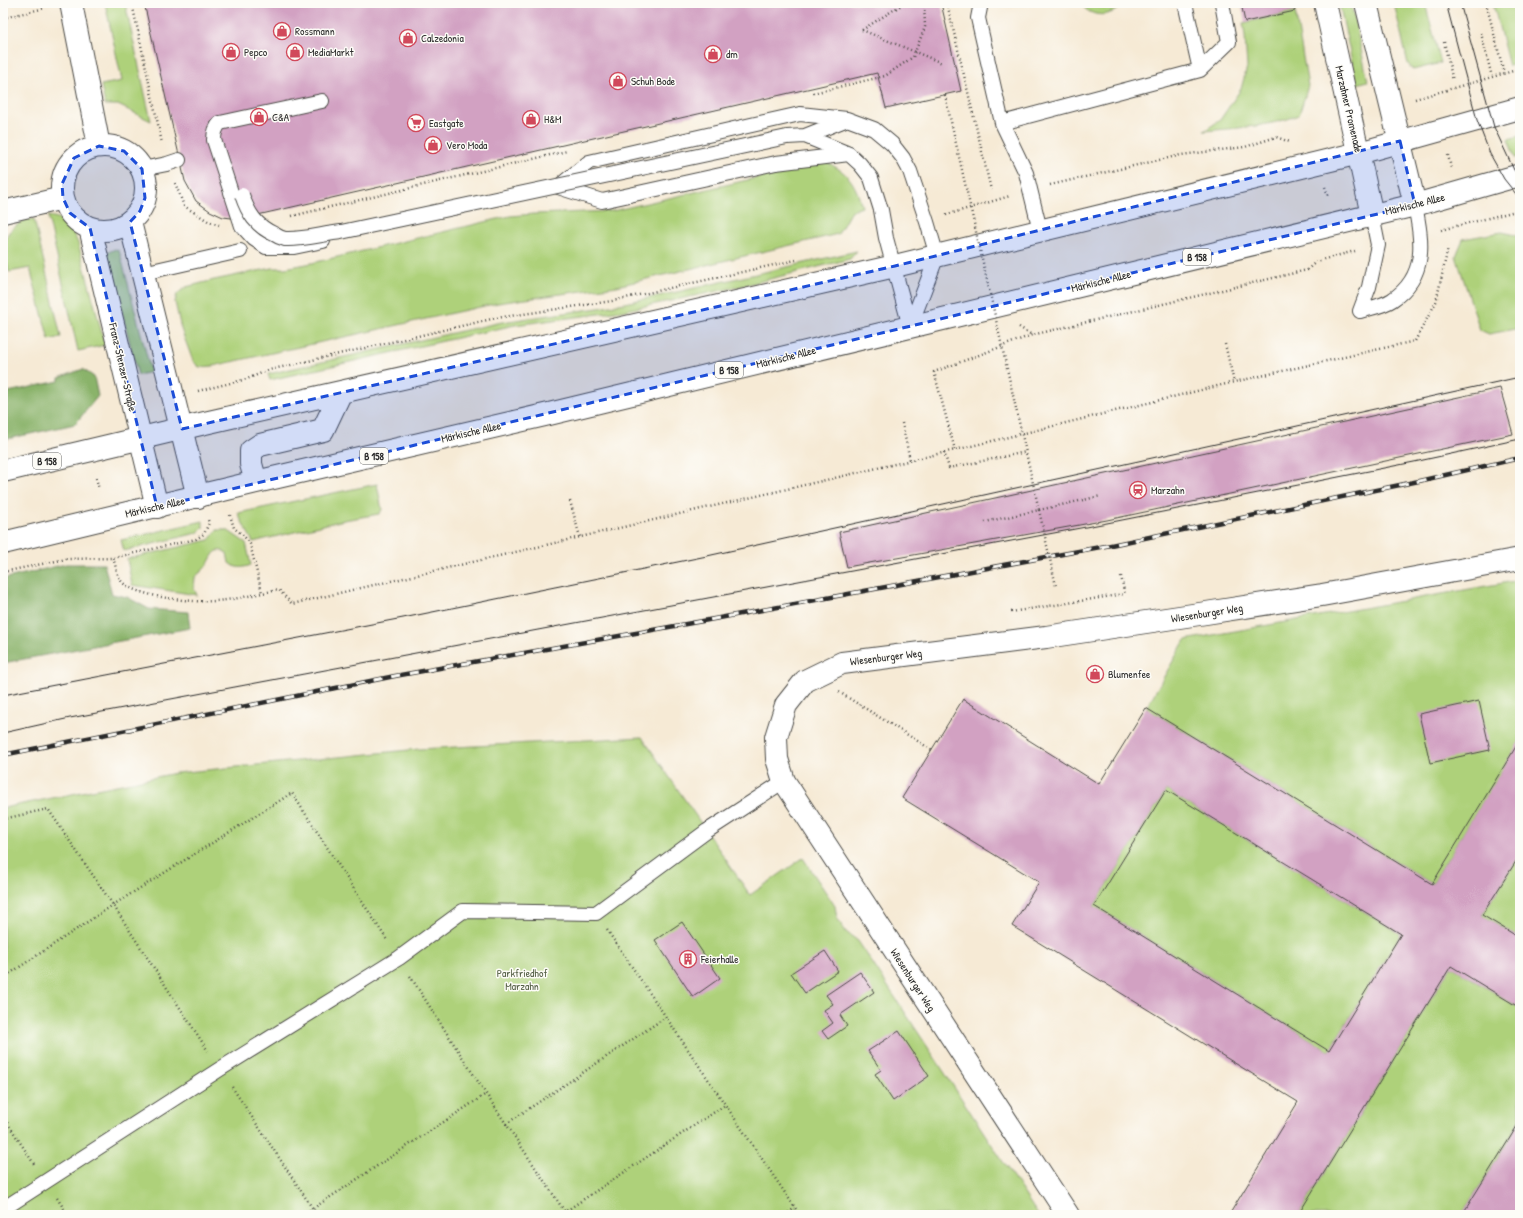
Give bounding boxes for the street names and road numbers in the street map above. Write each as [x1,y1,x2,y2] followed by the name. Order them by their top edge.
[1332,64,1366,154] street label: Marzahner Promenade
[1384,190,1447,218] street label: Märkische Allee
[1183,249,1211,265] road number: B 158
[1070,267,1133,295] street label: Märkische Allee
[106,320,140,413] street label: Franz-Stenzer-Straße
[755,343,818,371] street label: Märkische Allee
[715,362,743,378] road number: B 158
[440,418,503,446] street label: Märkische Allee
[360,448,388,464] road number: B 158
[33,453,61,469] road number: B 158
[124,493,187,521] street label: Märkische Allee
[1170,600,1244,626] street label: Wiesenburger Weg
[849,646,923,668] street label: Wiesenburger Weg
[887,946,939,1014] street label: Wiesenburger Weg

